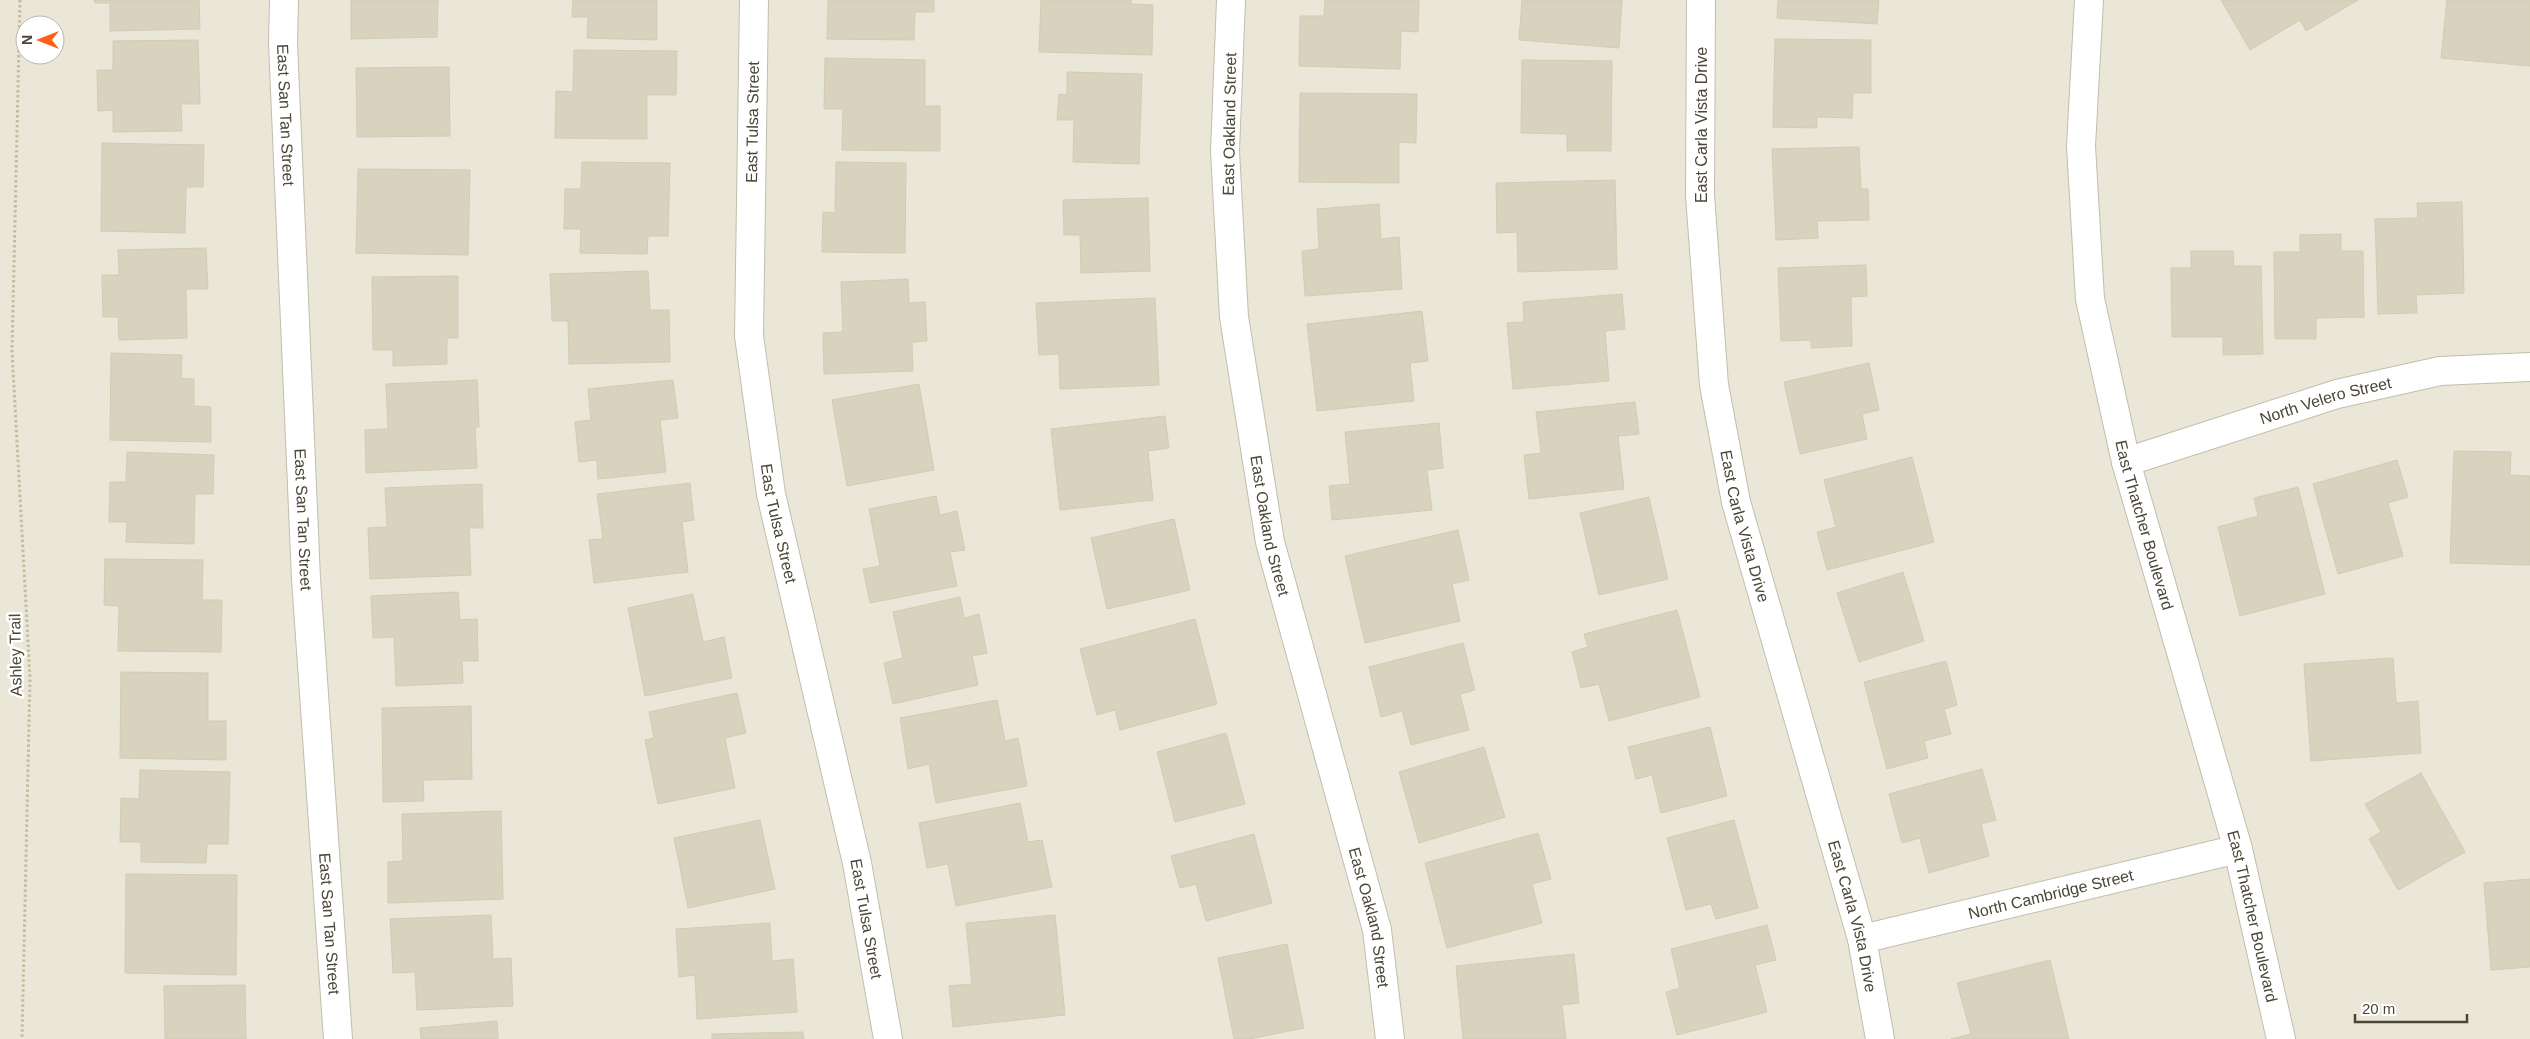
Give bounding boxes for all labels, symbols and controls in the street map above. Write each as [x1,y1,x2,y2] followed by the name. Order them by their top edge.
[15,15,65,65] north arrow
[19,35,35,45] text: N
[274,44,297,187] street label: East San Tan Street
[1693,47,1710,203] street label: East Carla Vista Drive
[1220,52,1239,196] street label: East Oakland Street
[743,60,762,183] street label: East Tulsa Street
[2258,374,2394,427] street label: North Velero Street
[2112,438,2176,612] street label: East Thatcher Boulevard
[291,448,315,592] street label: East San Tan Street
[1717,449,1772,604] street label: East Carla Vista Drive
[1247,454,1293,598] street label: East Oakland Street
[758,463,800,586] street label: East Tulsa Street
[6,613,25,696] street label: Ashley Trail
[2224,828,2280,1004] street label: East Thatcher Boulevard
[1825,838,1879,994] street label: East Carla Vista Drive
[1346,846,1392,989] street label: East Oakland Street
[316,852,343,996] street label: East San Tan Street
[847,857,885,981] street label: East Tulsa Street
[1967,866,2136,922] street label: North Cambridge Street
[2355,992,2468,1024] scale bar
[2362,1000,2395,1017] text: 20 m

